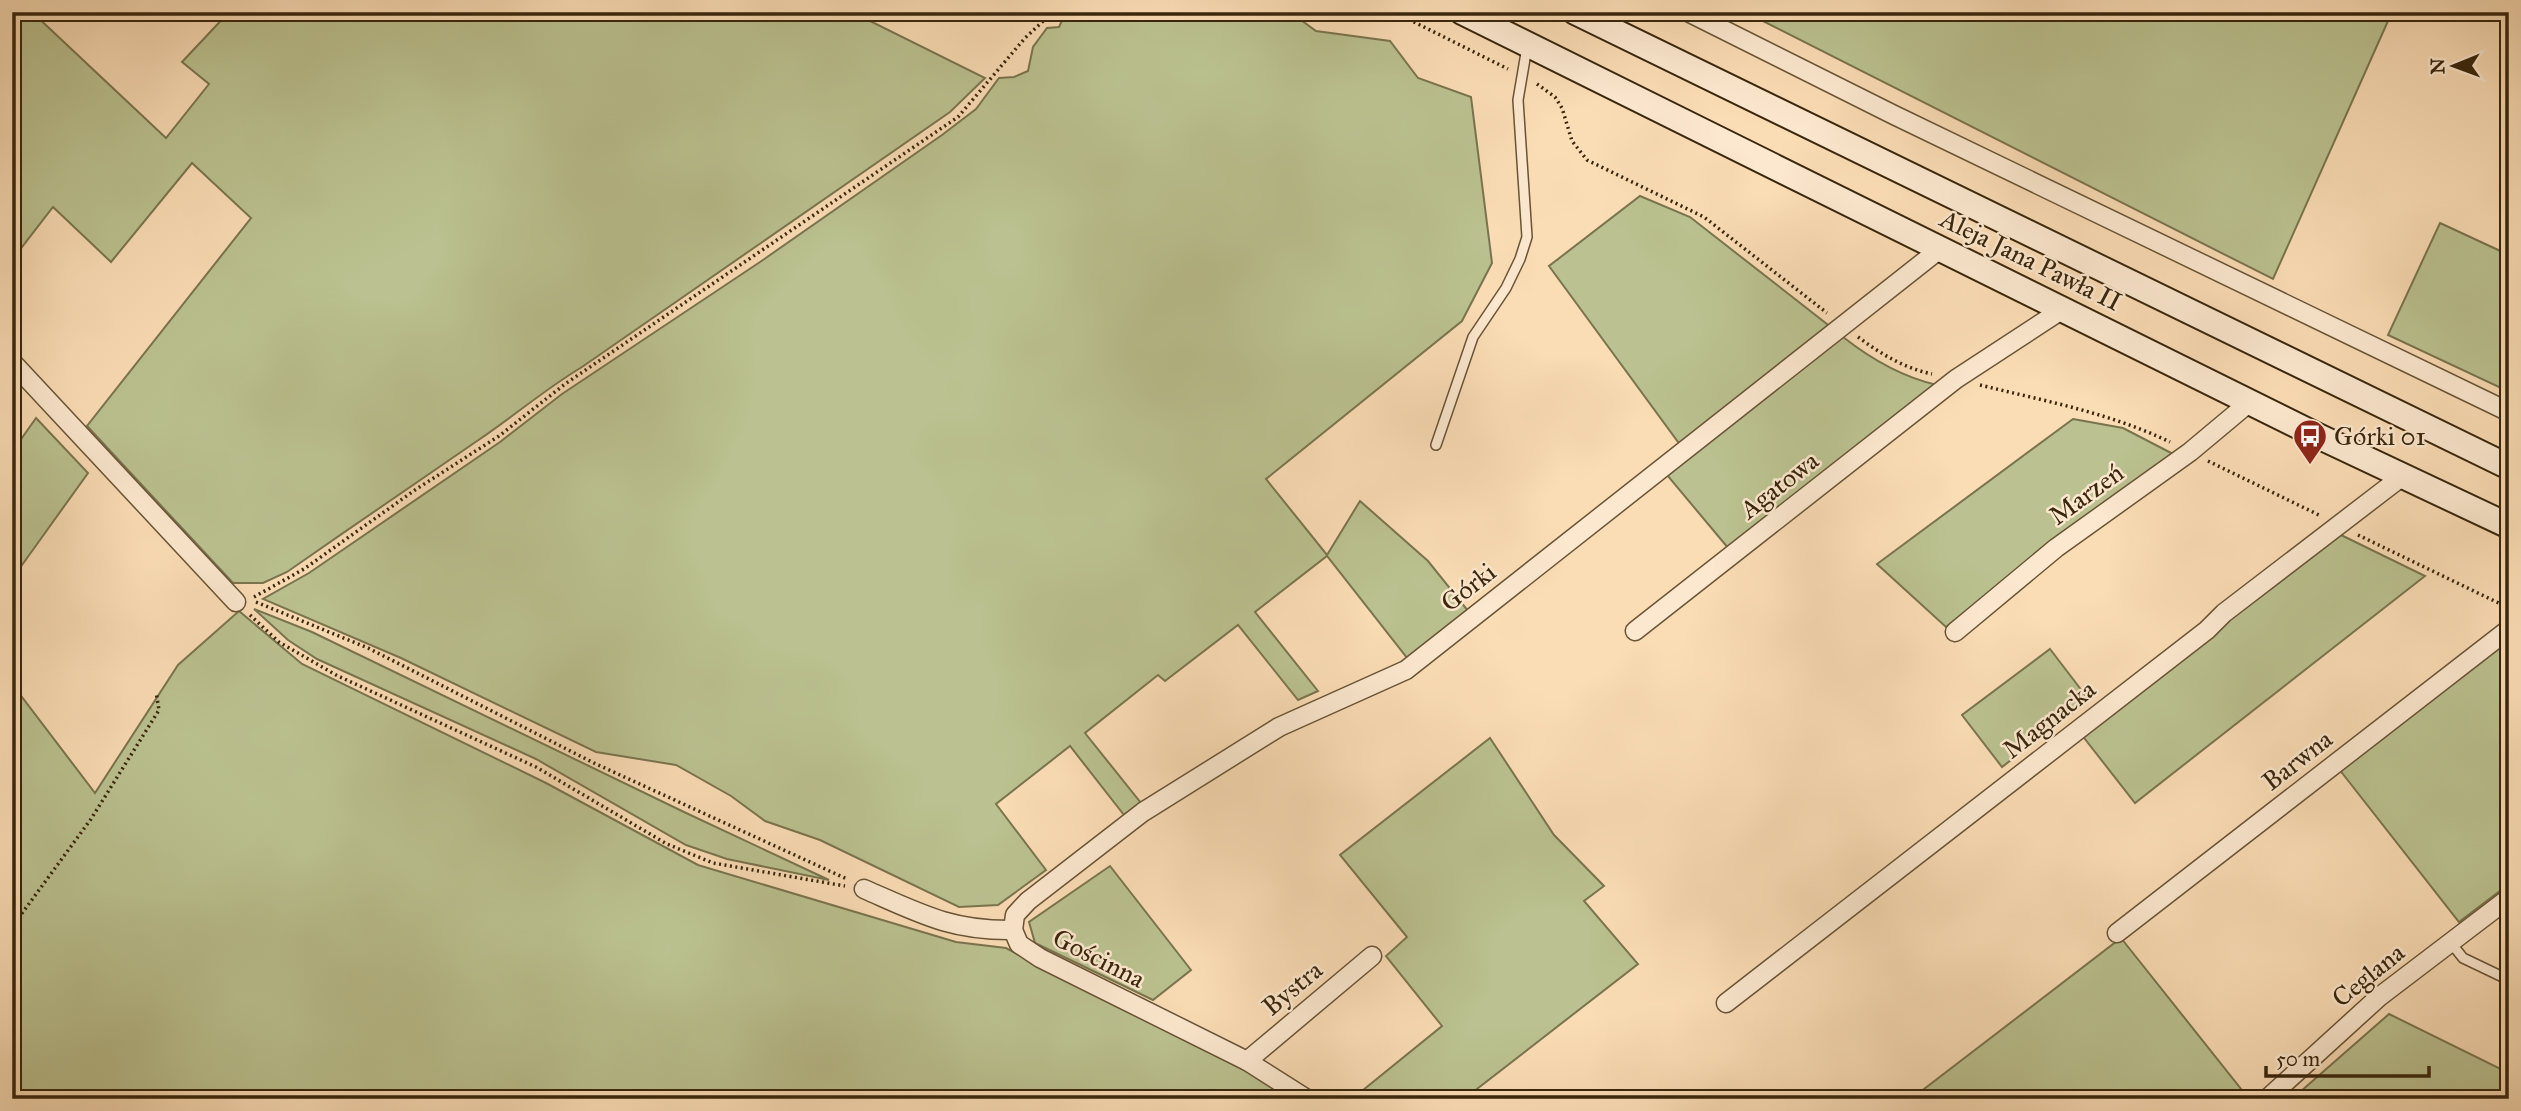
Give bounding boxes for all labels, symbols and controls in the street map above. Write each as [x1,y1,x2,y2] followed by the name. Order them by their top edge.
[2420,32,2490,102] north arrow
[2426,58,2449,75] text: N
[1934,202,2127,318] street label: Aleja Jana Pawła II
[2291,417,2329,466] bus stop icon: Górki 01
[2334,420,2426,452] place label: Górki 01
[1733,444,1825,526] street label: Agatowa
[2042,456,2130,532] street label: Marzeń
[1434,556,1502,618] street label: Górki
[1996,673,2102,765] street label: Magnacka
[2256,723,2338,797] street label: Barwna
[1048,921,1150,995] street label: Gościnna
[2325,936,2411,1014] street label: Ceglana
[1255,954,1329,1022] street label: Bystra
[2266,1034,2428,1078] scale bar
[2276,1046,2321,1072] text: 50 m

